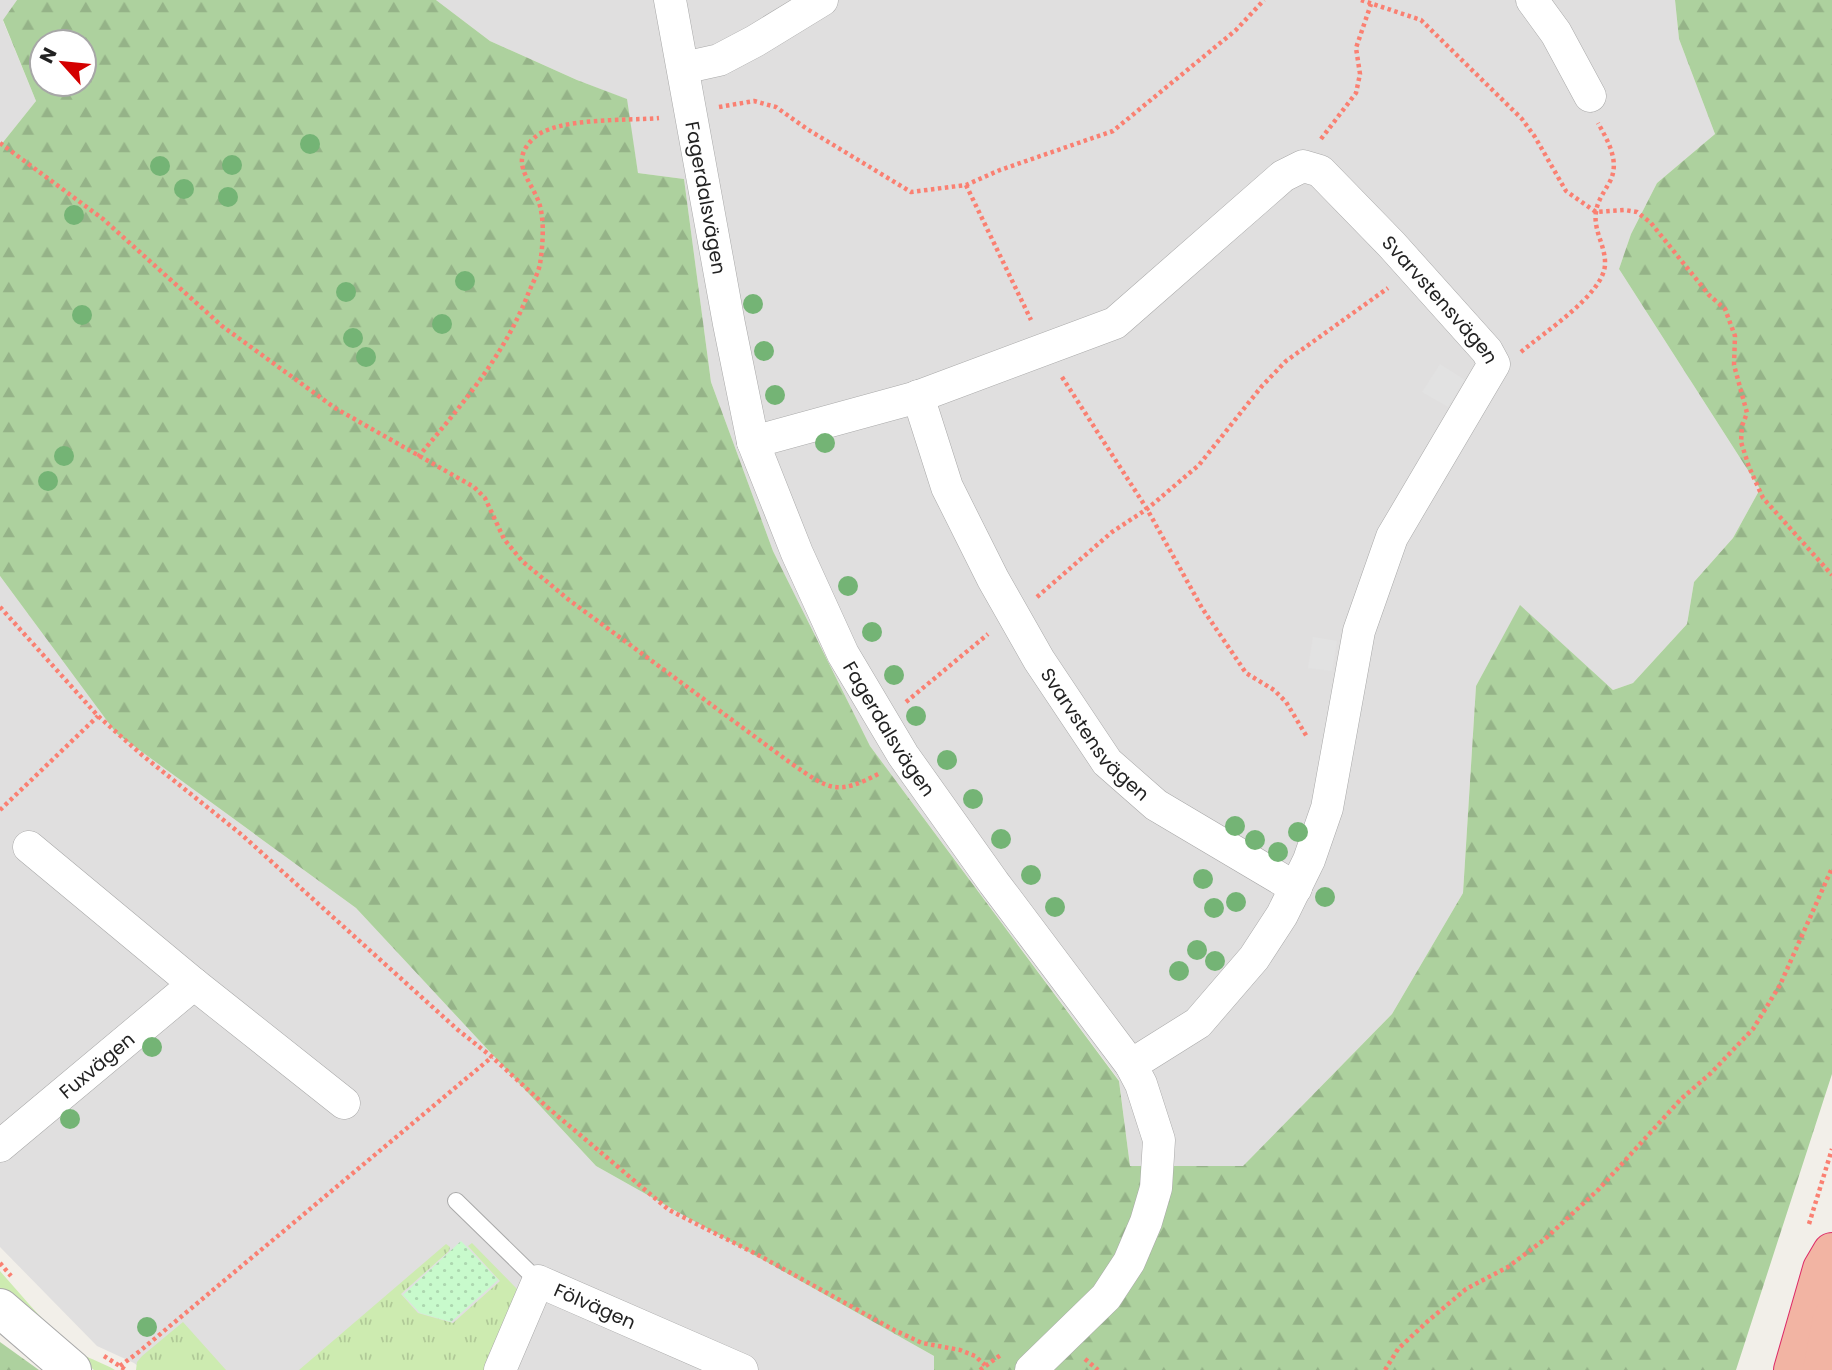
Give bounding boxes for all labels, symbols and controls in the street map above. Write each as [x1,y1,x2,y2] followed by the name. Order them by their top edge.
[28,28,98,98] north arrow
[33,43,64,68] text: N
[679,119,733,276] street label: Fagerdalsvägen
[1376,229,1505,368] street label: Svarvstensvägen
[837,656,942,802] street label: Fagerdalsvägen
[1034,662,1155,807] street label: Svarvstensvägen
[53,1026,140,1105] street label: Fuxvägen
[550,1276,640,1336] street label: Fölvägen

